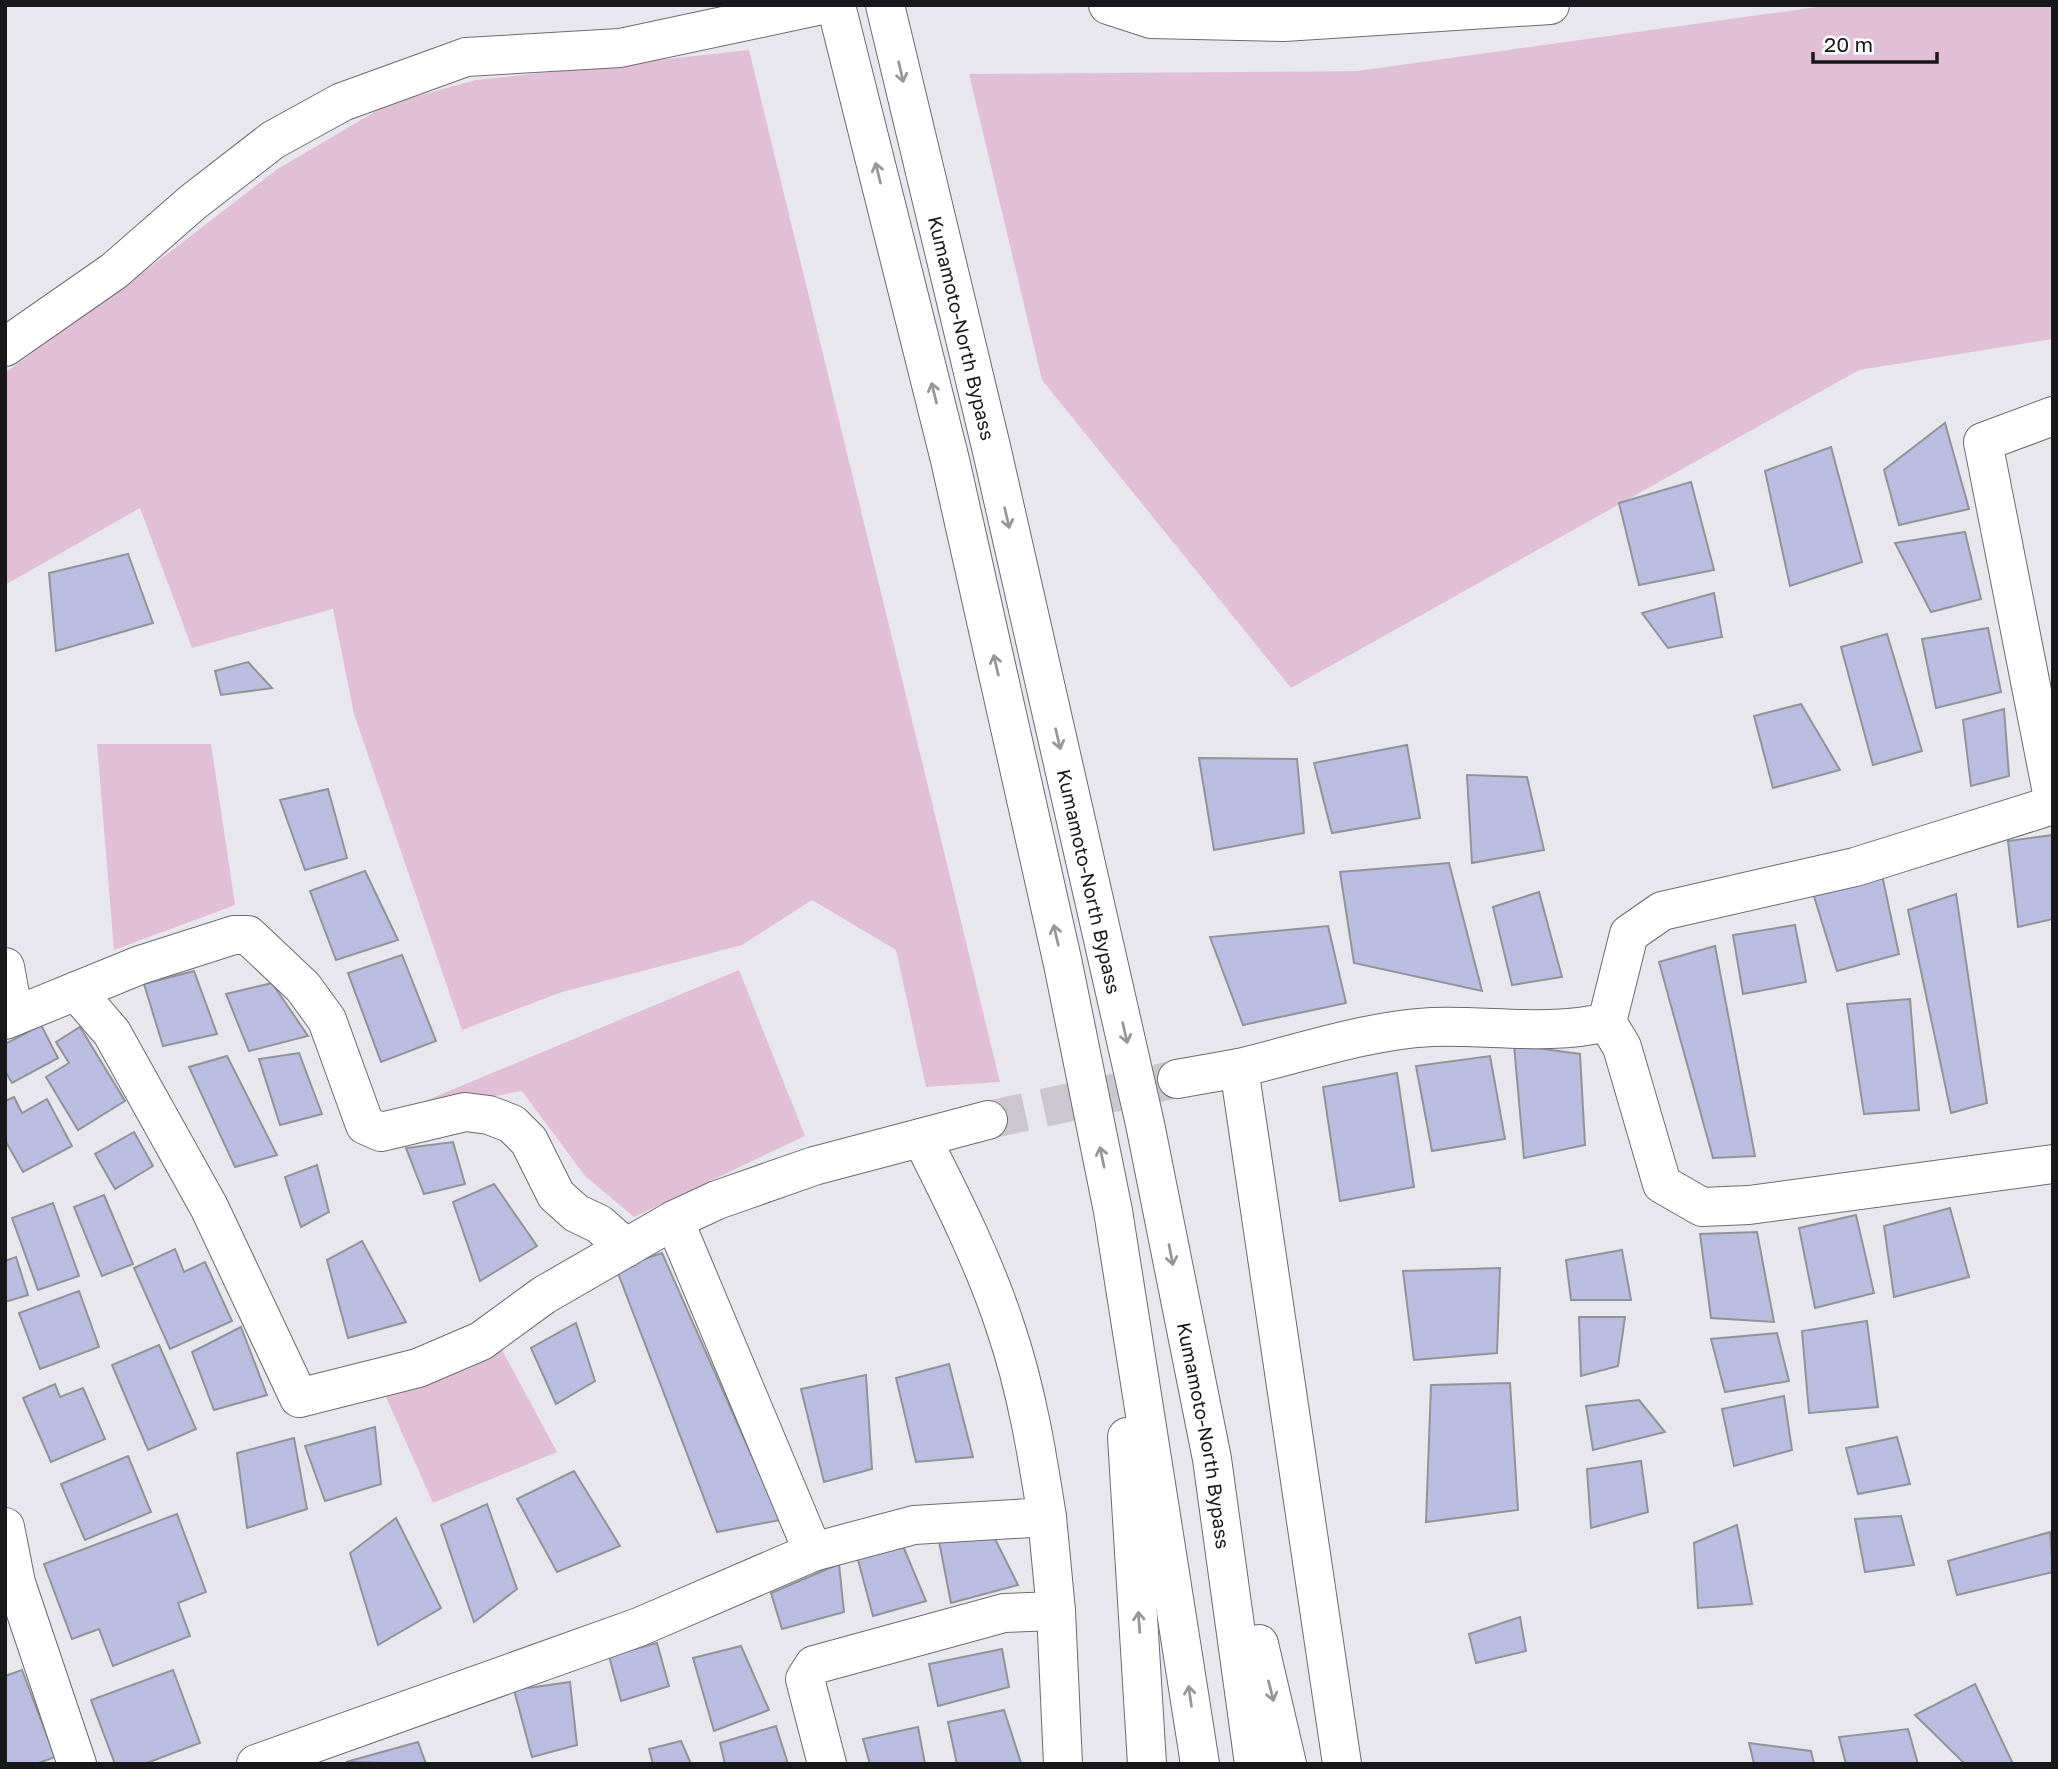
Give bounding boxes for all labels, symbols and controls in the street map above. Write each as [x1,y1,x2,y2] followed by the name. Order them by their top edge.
[1813,21,1937,65] scale bar
[1824,31,1873,57] text: 20 m
[895,60,908,83] one-way arrow
[871,162,884,185] one-way arrow
[924,213,1000,442] street label: Kumamoto-North Bypass
[927,383,940,405] one-way arrow
[1001,506,1014,528] one-way arrow
[989,654,1002,677] one-way arrow
[1052,727,1065,750] one-way arrow
[1053,767,1127,996] street label: Kumamoto-North Bypass
[1049,924,1063,947] one-way arrow
[1119,1021,1133,1044] one-way arrow
[1095,1146,1109,1169] one-way arrow
[1165,1243,1178,1266] one-way arrow
[1173,1320,1236,1550] street label: Kumamoto-North Bypass
[1132,1611,1145,1634] one-way arrow
[1265,1679,1278,1702] one-way arrow
[1183,1685,1196,1708] one-way arrow

